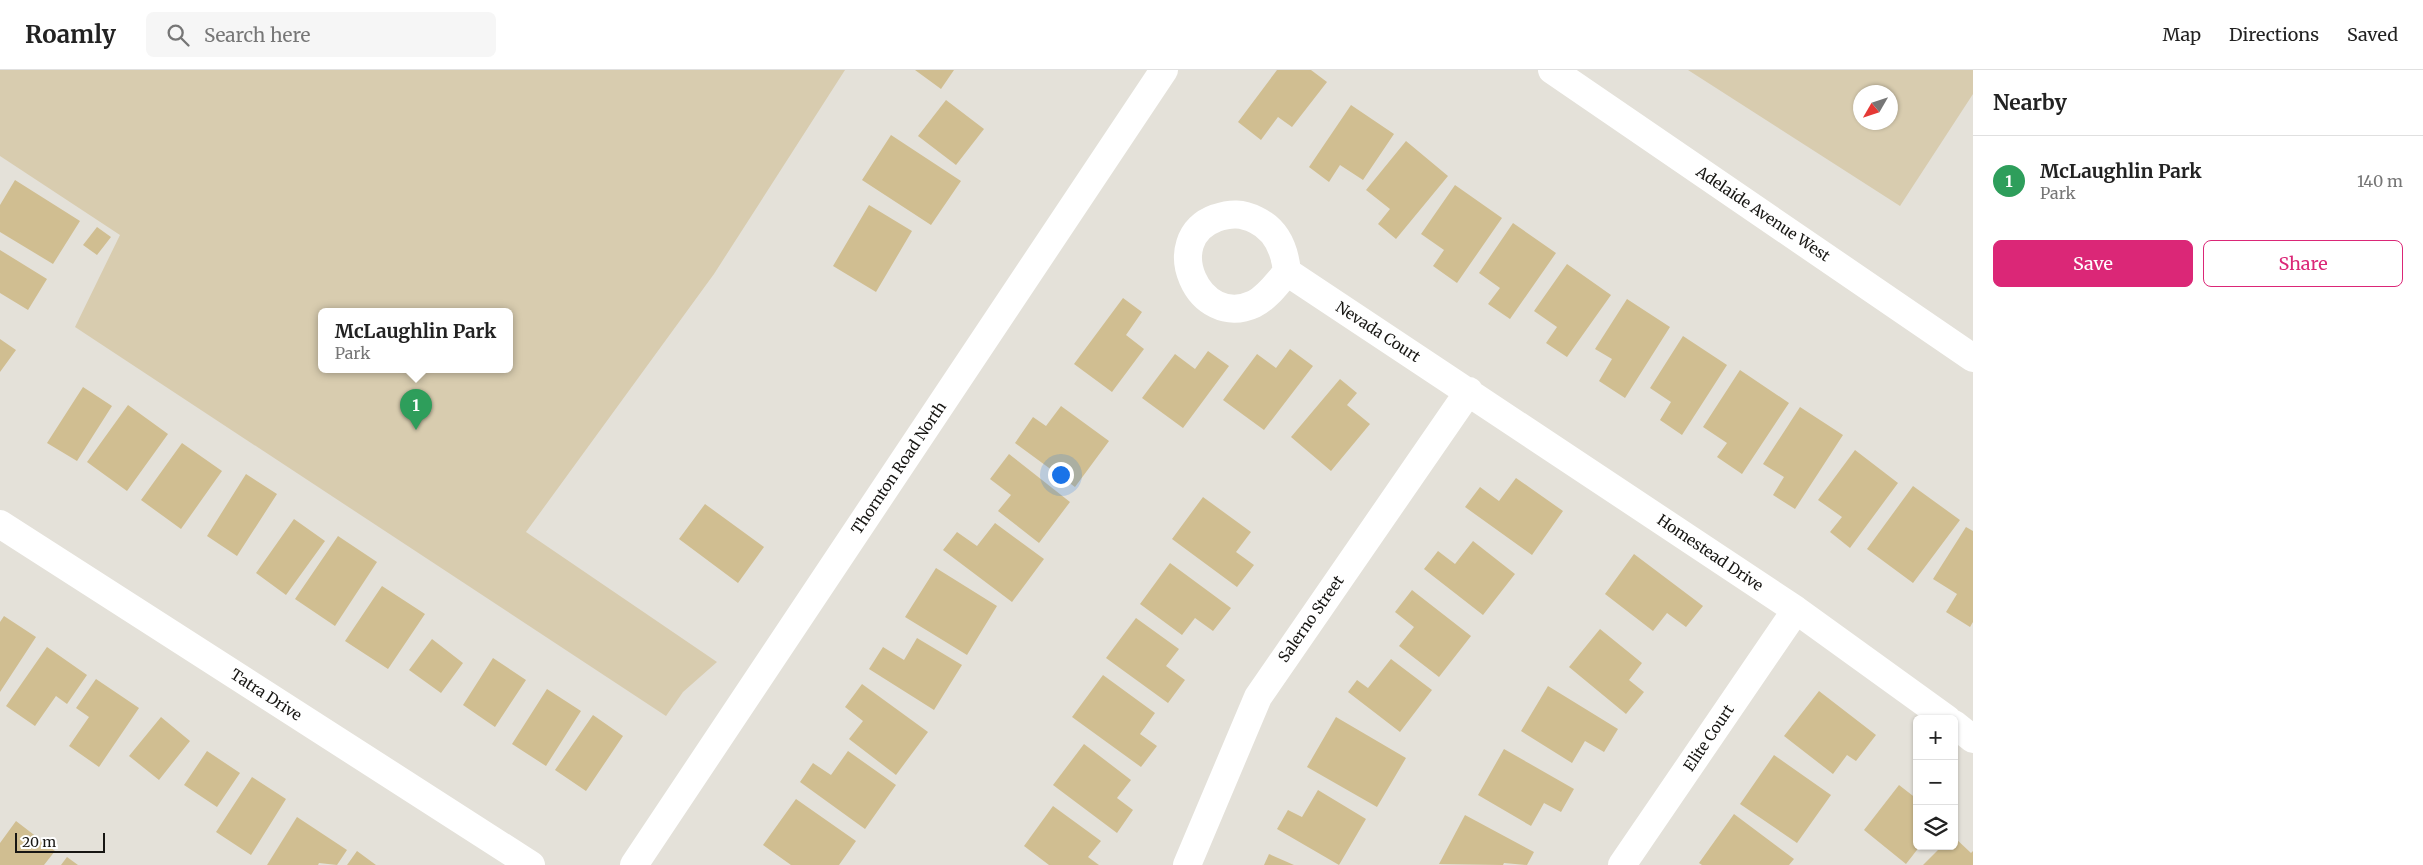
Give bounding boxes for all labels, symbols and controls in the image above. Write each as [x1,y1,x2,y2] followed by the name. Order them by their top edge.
[146,12,496,57] search box
[25,19,116,50] text: Roamly
[164,21,192,49] icon: search
[204,23,310,47] text: Search here
[2163,23,2201,46] text: Map
[2229,23,2319,46] text: Directions
[2347,23,2398,46] text: Saved
[1853,85,1898,130] north arrow
[1993,89,2067,116] text: Nearby
[2040,159,2202,183] text: McLaughlin Park
[1692,161,1834,265] street label: Adelaide Avenue West
[2005,171,2013,191] text: 1
[2357,171,2403,191] text: 140 m
[2040,183,2076,203] text: Park
[1993,240,2193,287] button: Save
[2203,240,2403,287] button: Share
[1332,297,1424,366] street label: Nevada Court
[318,308,513,373] popup
[335,319,496,343] text: McLaughlin Park
[335,343,370,363] text: Park
[400,389,432,430] pin: 1
[847,398,950,538] street label: Thornton Road North
[1048,462,1074,488] your location
[1654,510,1767,595] street label: Homestead Drive
[1274,571,1348,666] street label: Salerno Street
[227,665,306,725] street label: Tatra Drive
[1679,701,1738,775] street label: Elite Court
[1913,715,1958,850] map controls
[1913,715,1958,760] button: +
[1913,760,1958,805] button: −
[1913,805,1958,850] button: layers
[15,830,105,853] scale bar
[22,833,56,851] text: 20 m

